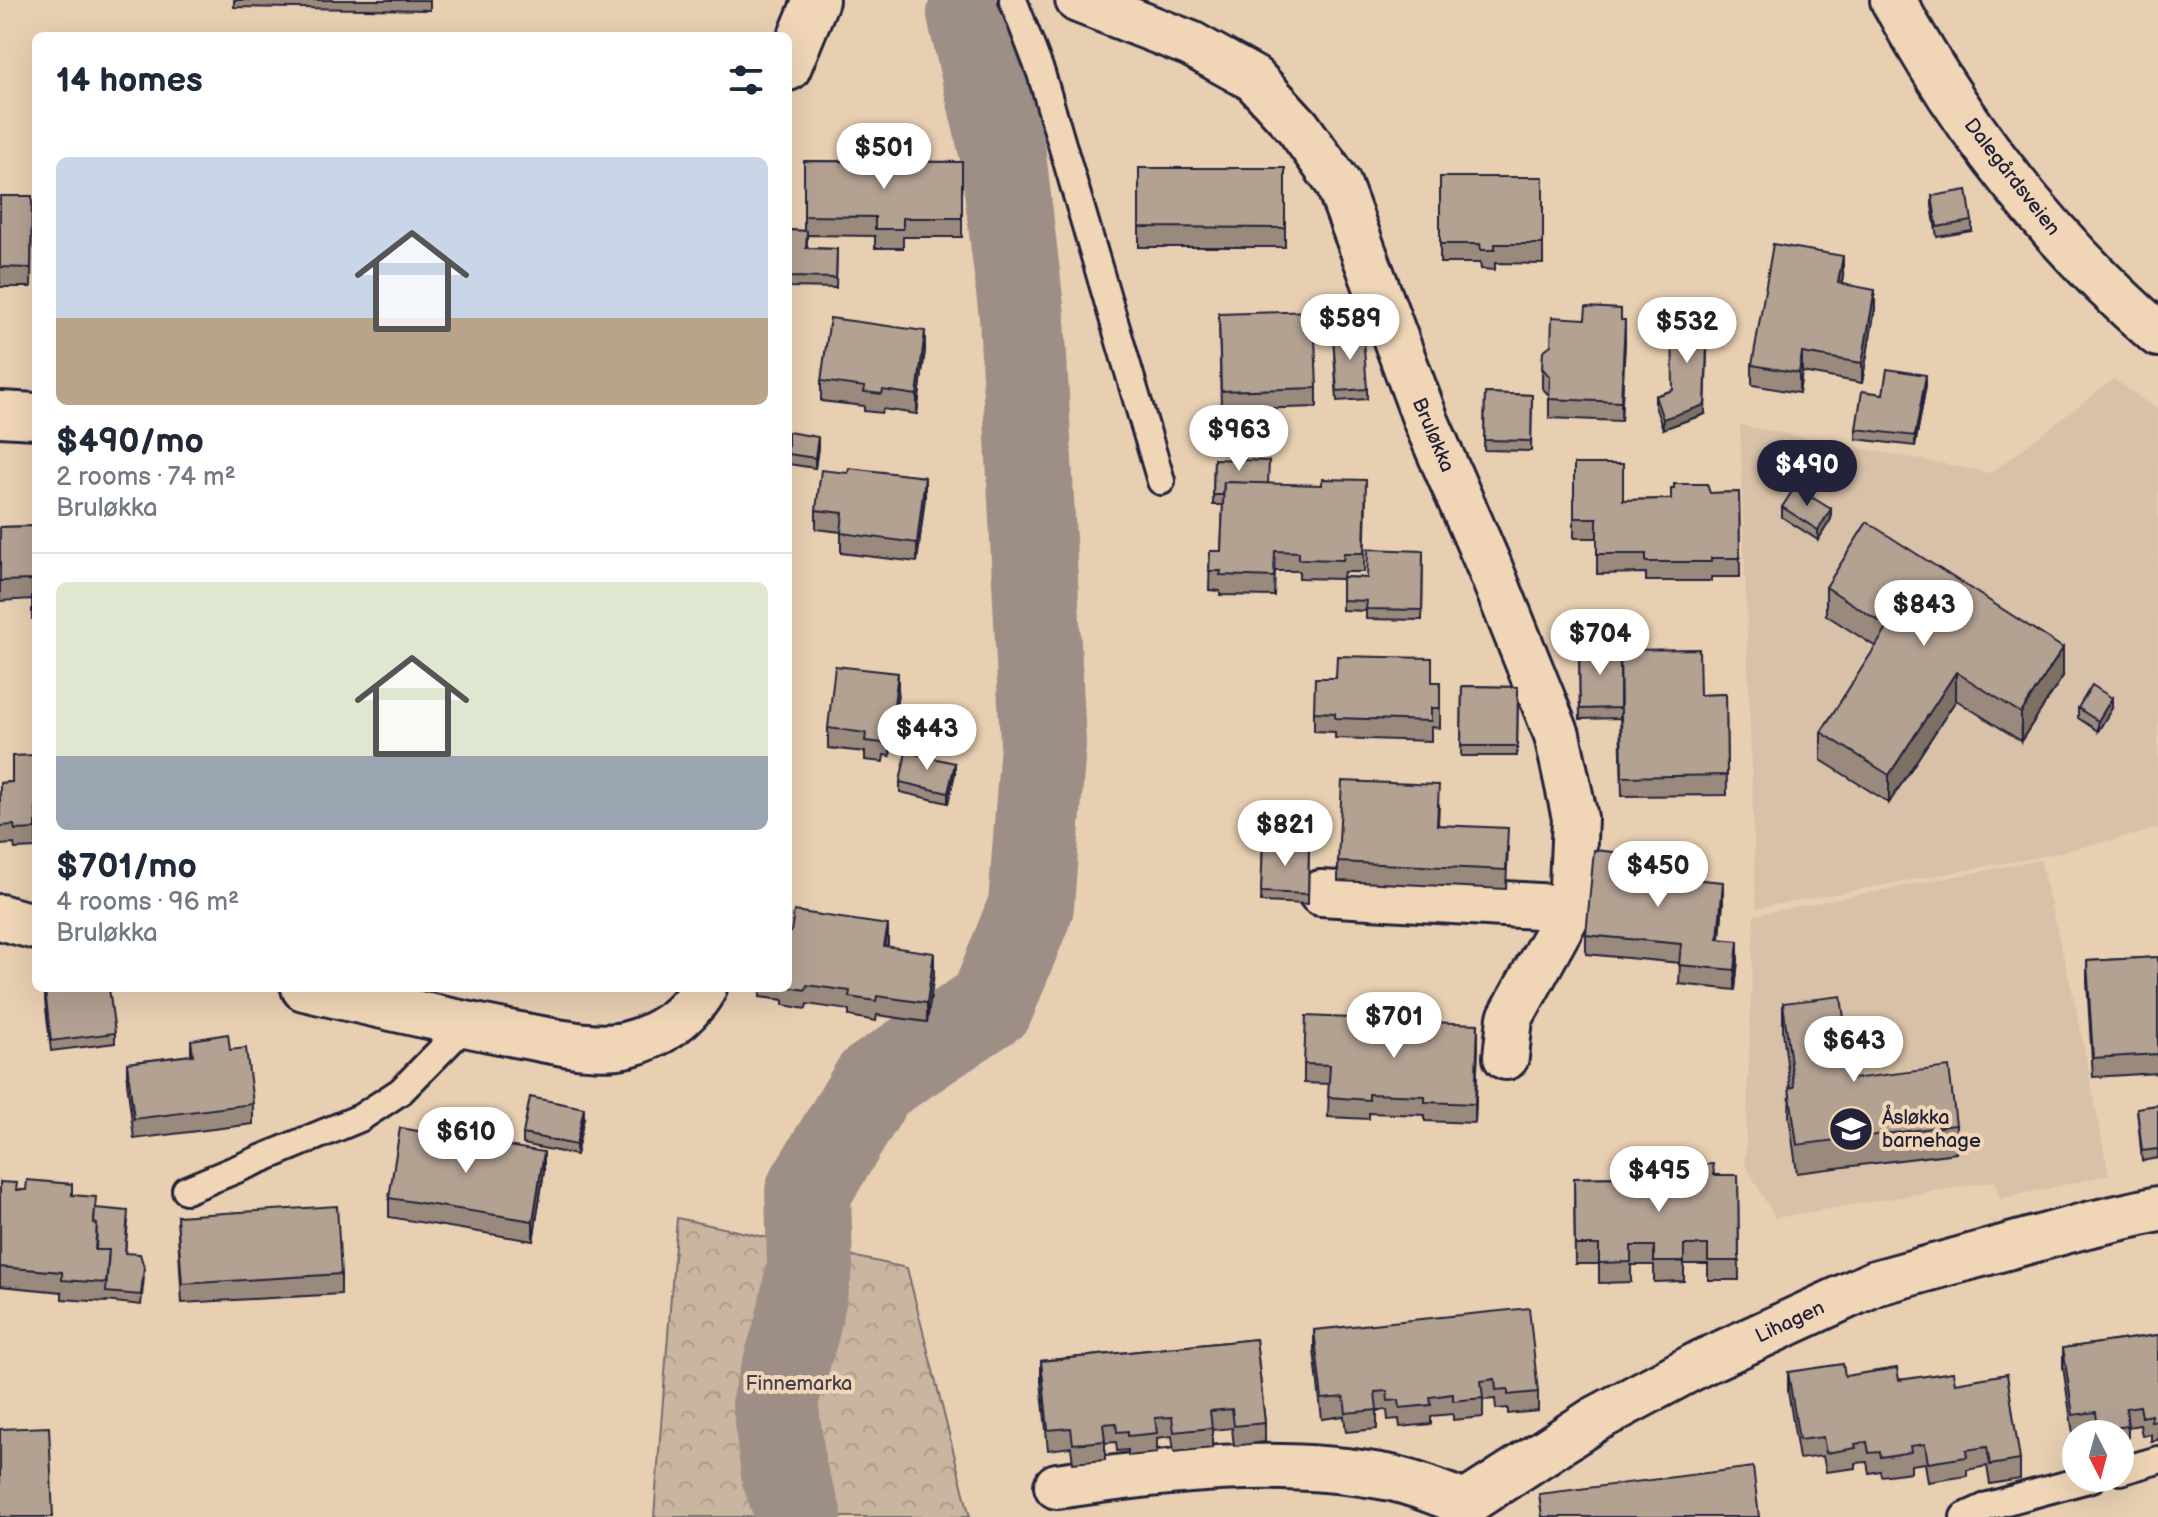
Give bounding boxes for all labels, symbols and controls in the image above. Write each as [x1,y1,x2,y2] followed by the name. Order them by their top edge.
[724,58,768,102] icon: filters
[56,60,203,101] text: 14 homes
[1959,114,2065,240] street label: Dalegårdsveien
[837,123,931,191] pin: $501
[854,133,914,164] text: $501
[340,209,484,353] icon: home
[1303,294,1397,362] pin: $589
[1640,297,1734,365] pin: $532
[1319,304,1382,335] text: $589
[1656,307,1718,338] text: $532
[1407,394,1459,476] street label: Bruløkka
[1192,405,1286,473] pin: $963
[1207,415,1271,446] text: $963
[56,421,204,462] text: $490/mo
[1760,440,1854,508] pin: $490
[1775,450,1839,481] text: $490
[56,462,236,493] text: 2 rooms · 74 m²
[56,493,158,524] text: Bruløkka
[1877,580,1971,648] pin: $843
[1892,590,1956,621] text: $843
[1553,609,1647,677] pin: $704
[1569,619,1632,650] text: $704
[340,634,484,778] icon: home
[880,704,974,772] pin: $443
[896,714,958,745] text: $443
[1238,800,1332,868] pin: $821
[1256,810,1314,841] text: $821
[1611,841,1705,909] pin: $450
[56,846,197,887] text: $701/mo
[1626,851,1690,882] text: $450
[56,887,239,918] text: 4 rooms · 96 m²
[56,918,158,949] text: Bruløkka
[1347,992,1441,1060] pin: $701
[1365,1002,1423,1033] text: $701
[1807,1016,1901,1084] pin: $643
[1822,1026,1886,1057] text: $643
[1882,1104,1981,1153] place label: Åsløkka barnehage
[1827,1105,1875,1153] school or university icon: Åsløkka barnehage
[419,1107,513,1175] pin: $610
[436,1117,496,1148] text: $610
[1612,1146,1706,1214] pin: $495
[1628,1156,1690,1187] text: $495
[1752,1296,1828,1348] street label: Lihagen
[746,1372,852,1396] park label: Finnemarka
[2062,1420,2134,1492] north arrow
[2062,1420,2134,1492] map controls

